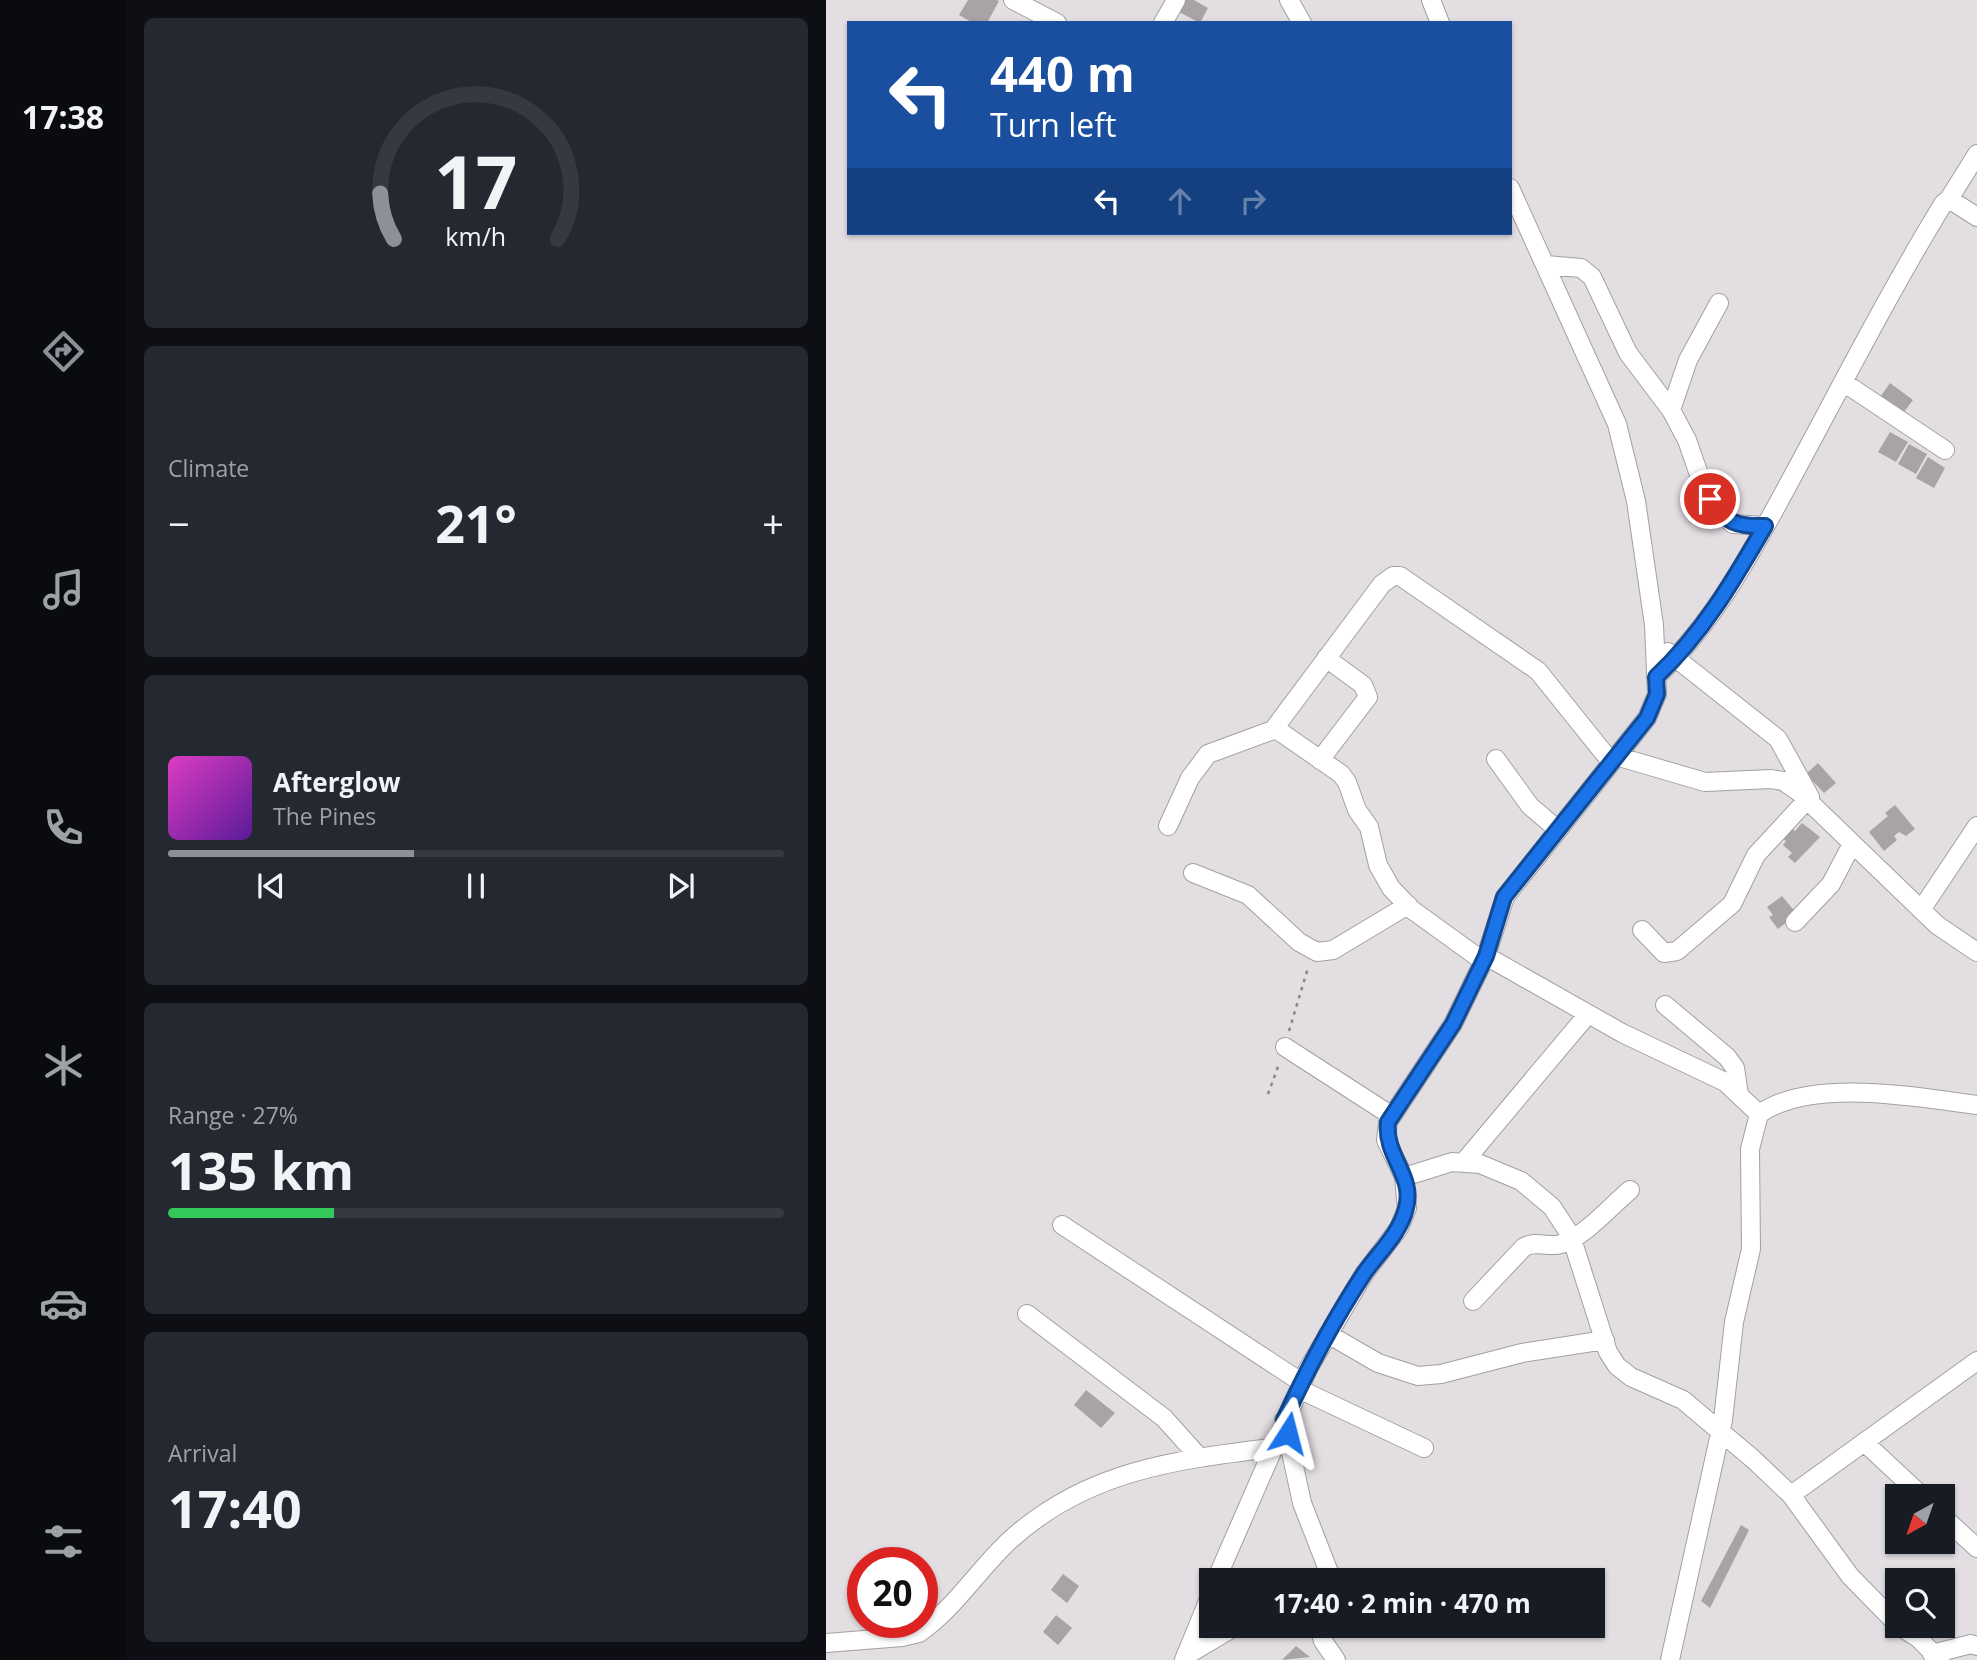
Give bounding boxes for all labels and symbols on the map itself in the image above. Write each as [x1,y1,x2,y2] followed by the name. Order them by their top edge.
[1680,469,1740,529] pin
[1251,1396,1325,1470] position arrow
[1885,1484,1955,1554] north arrow
[847,1547,938,1638] speed limit sign: 20

